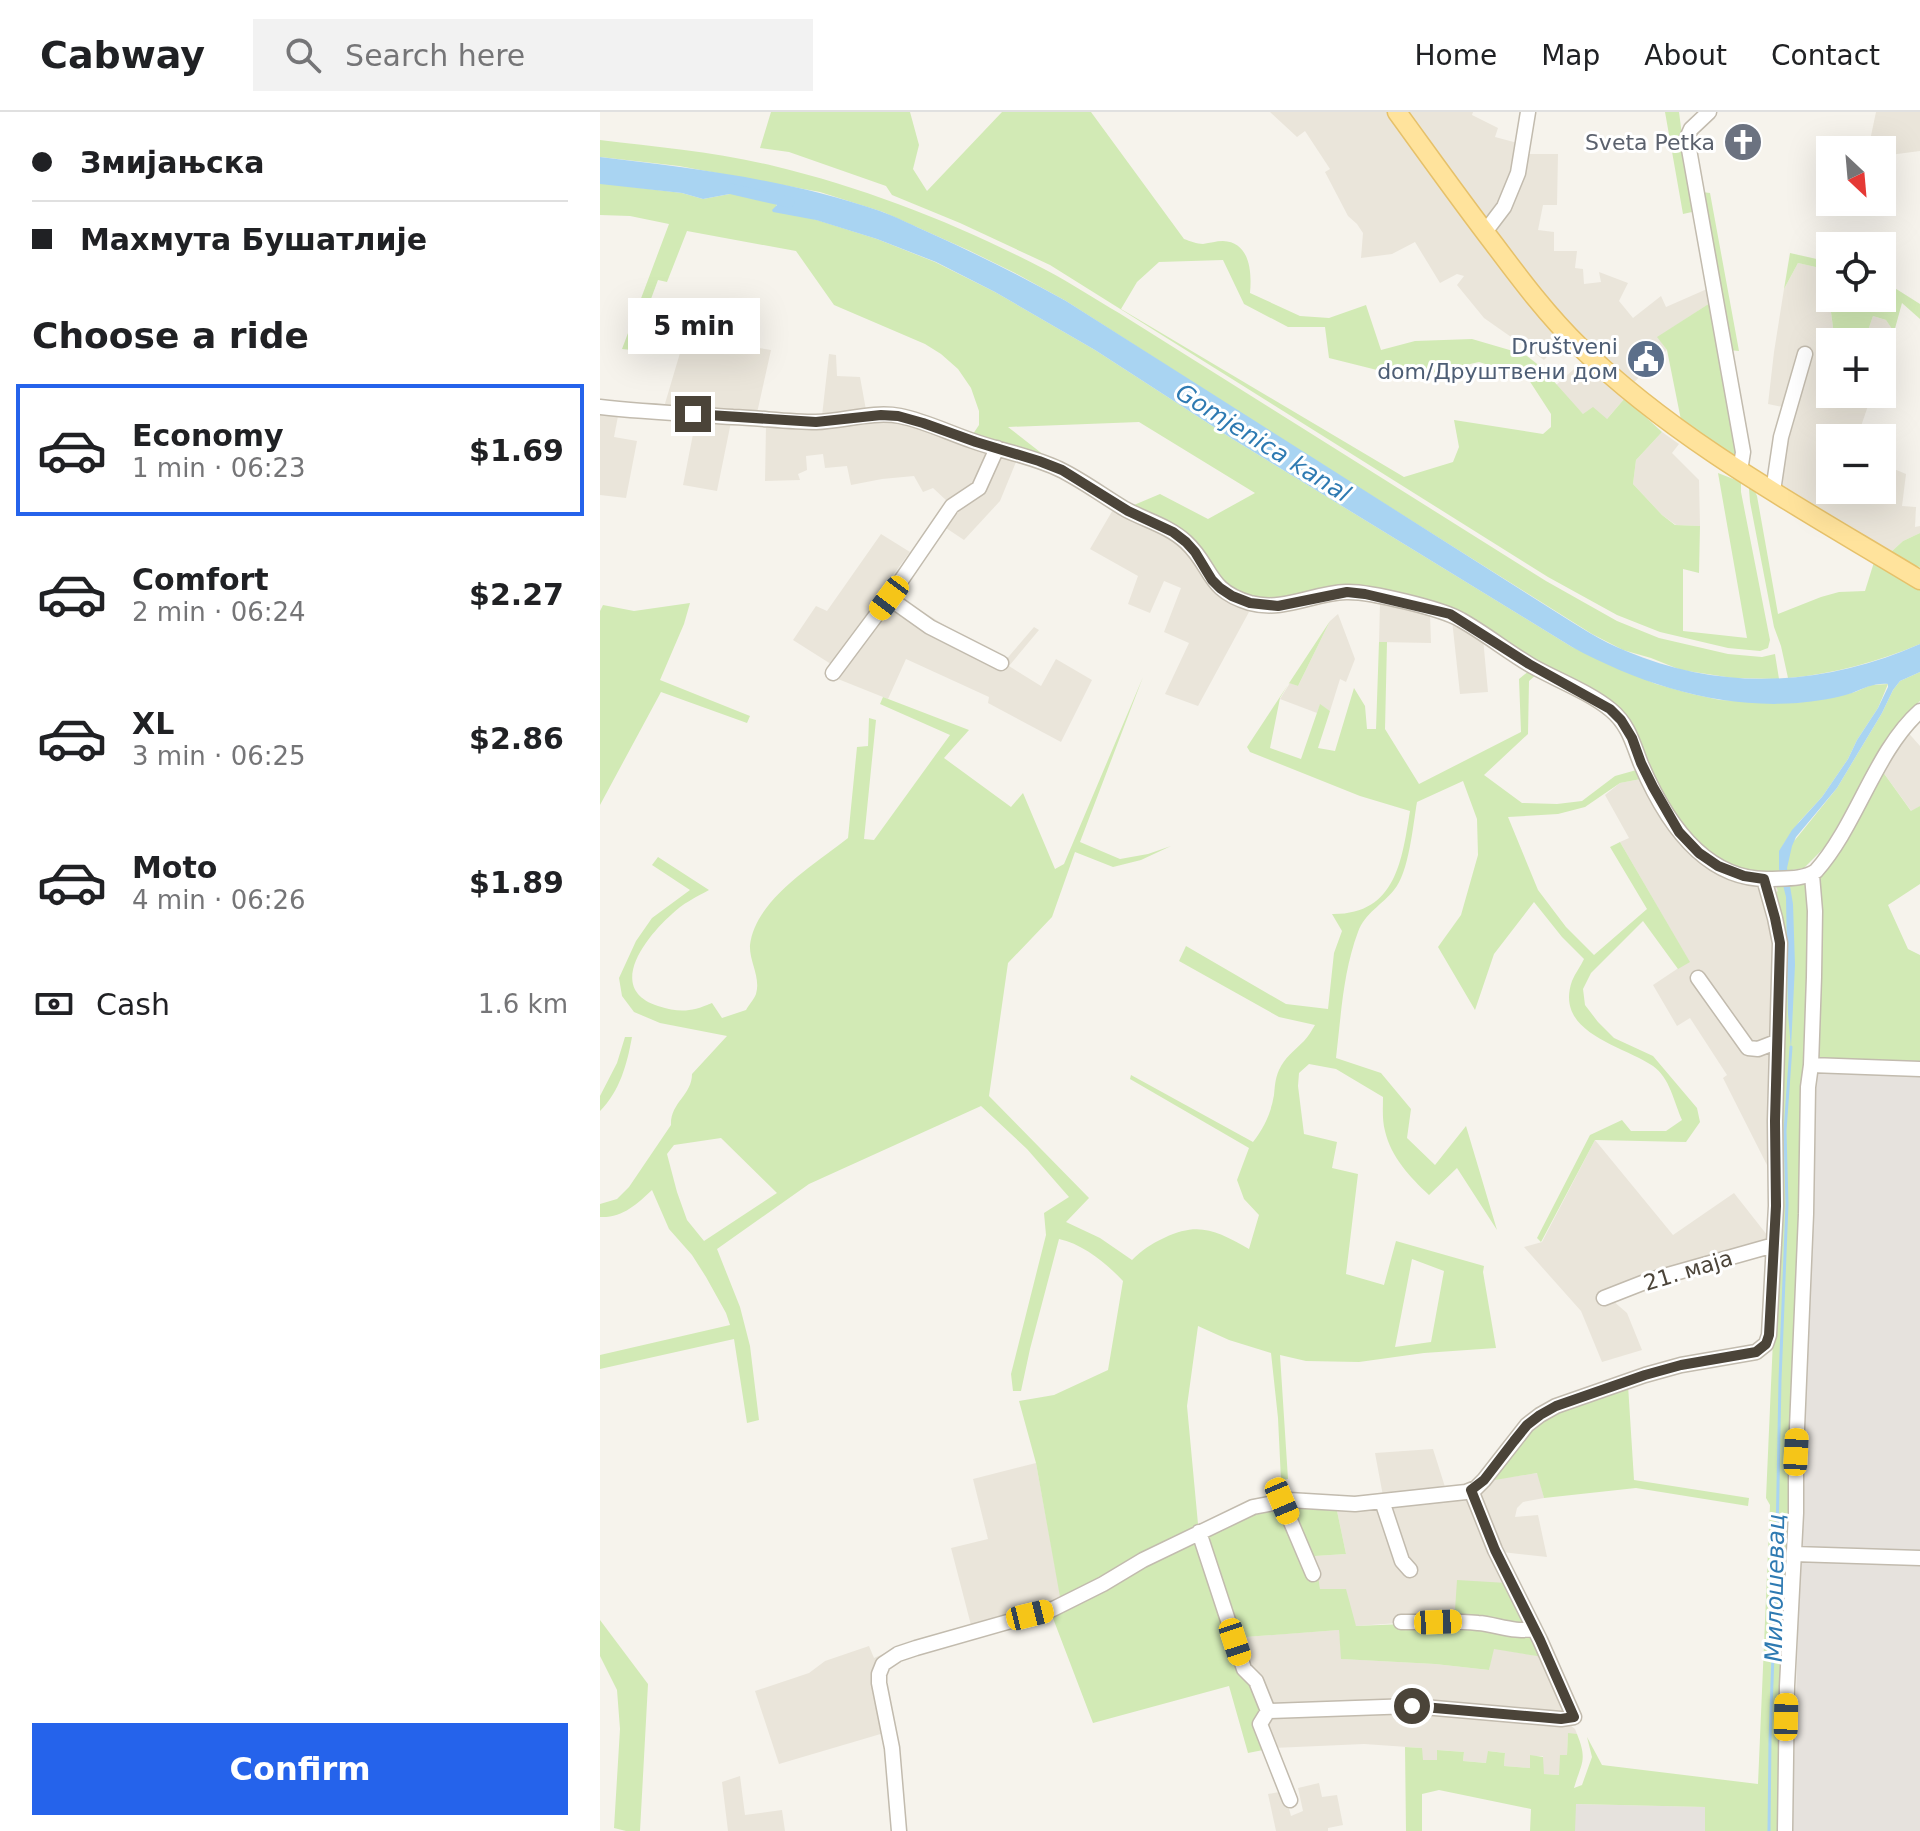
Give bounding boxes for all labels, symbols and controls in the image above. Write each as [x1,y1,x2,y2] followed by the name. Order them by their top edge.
[253,19,813,91] search box
[40,33,205,77] text: Cabway
[281,33,325,77] icon: search
[345,38,525,73] text: Search here
[1414,39,1497,72] text: Home
[1541,39,1600,72] text: Map
[1644,39,1727,72] text: About
[1771,39,1880,72] text: Contact
[1722,121,1764,163] church icon: Sveta Petka
[1585,130,1715,155] place label: Sveta Petka
[1816,136,1896,216] north arrow
[1816,136,1896,504] map controls
[80,145,264,180] text: Змијањска
[80,222,427,257] text: Махмута Бушатлије
[1816,232,1896,312] button: locate
[627,298,759,354] callout: 5 min
[653,311,735,341] text: 5 min
[32,315,309,356] text: Choose a ride
[1816,328,1896,408] button: +
[1377,334,1618,384] place label: Društveni dom/Друштвени дом
[1625,338,1667,380] public building icon: Društveni dom/Друштвени дом
[1170,378,1356,508] water label: Gomjenica kanal
[675,396,711,432] route end
[36,414,108,486] icon: car
[132,418,284,453] text: Economy
[1816,424,1896,504] button: −
[469,433,564,468] text: $1.69
[132,453,306,483] text: 1 min · 06:23
[36,558,108,630] icon: car
[132,562,269,597] text: Comfort
[865,572,913,624] car
[469,577,564,612] text: $2.27
[132,597,306,627] text: 2 min · 06:24
[36,702,108,774] icon: car
[132,706,174,741] text: XL
[469,721,564,756] text: $2.86
[132,741,306,771] text: 3 min · 06:25
[36,846,108,918] icon: car
[132,850,217,885] text: Moto
[469,865,564,900] text: $1.89
[132,885,306,915] text: 4 min · 06:26
[32,982,76,1026] icon: cash
[96,987,170,1022] text: Cash
[478,989,568,1019] text: 1.6 km
[1641,1245,1736,1296] street label: 21. маја
[1783,1427,1809,1477] car
[1262,1474,1302,1528] car
[1760,1514,1790,1662] water label: Милошевац
[1004,1598,1056,1632] car
[1414,1609,1462,1635] car
[1216,1615,1254,1669] car
[1394,1688,1430,1724] route start
[1774,1693,1798,1741] car
[32,1723,568,1815] button: Confirm

